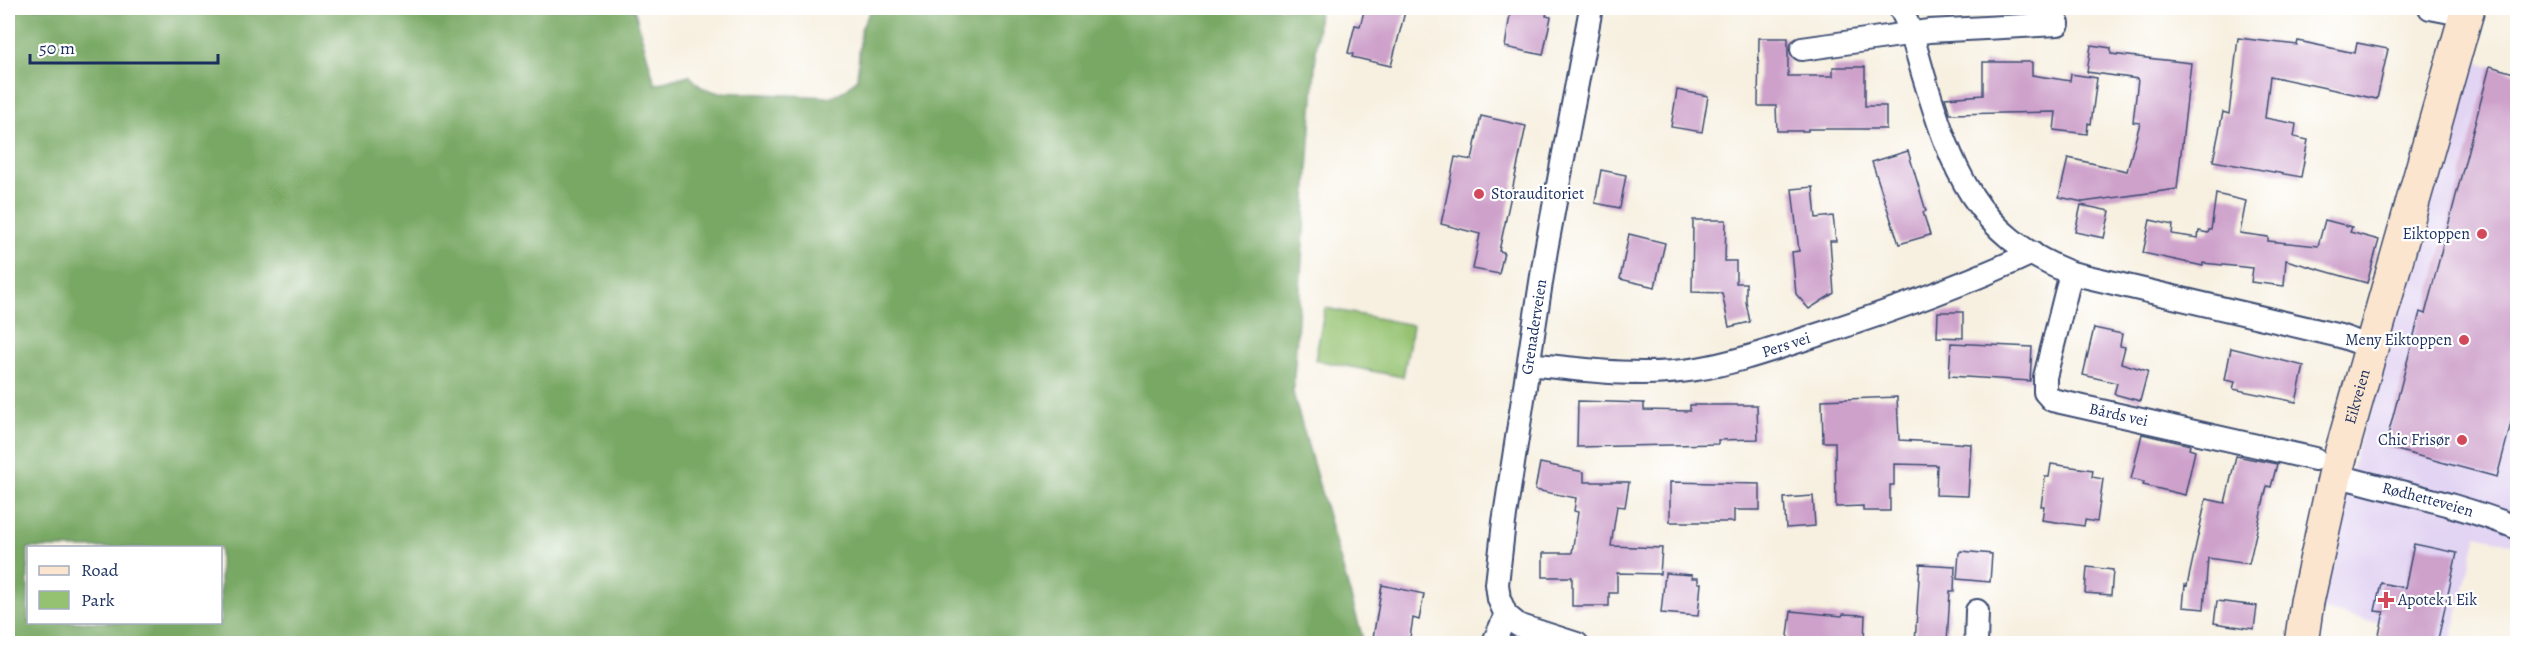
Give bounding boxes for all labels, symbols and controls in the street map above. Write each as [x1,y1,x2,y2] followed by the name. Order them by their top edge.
[30,27,218,65] scale bar
[39,36,75,60] text: 50 m
[1491,183,1584,205] place label: Storauditoriet
[1472,187,1486,201] marker: Storauditoriet
[2402,223,2470,245] place label: Eiktoppen
[2475,227,2489,241] marker: Eiktoppen
[1516,277,1552,376] street label: Grenaderveien
[1759,327,1813,363] street label: Pers vei
[2345,329,2452,351] place label: Meny Eiktoppen
[2457,333,2471,347] marker: Meny Eiktoppen
[2339,366,2376,427] street label: Eikveien
[2087,398,2150,432] street label: Bårds vei
[2378,429,2450,451] place label: Chic Frisør
[2455,433,2469,447] marker: Chic Frisør
[2380,477,2476,523] street label: Rødhetteveien
[27,546,222,624] legend
[81,558,119,582] text: Road
[81,588,115,612] text: Park
[2397,589,2477,611] place label: Apotek 1 Eik
[2379,593,2393,607] marker: Apotek 1 Eik

